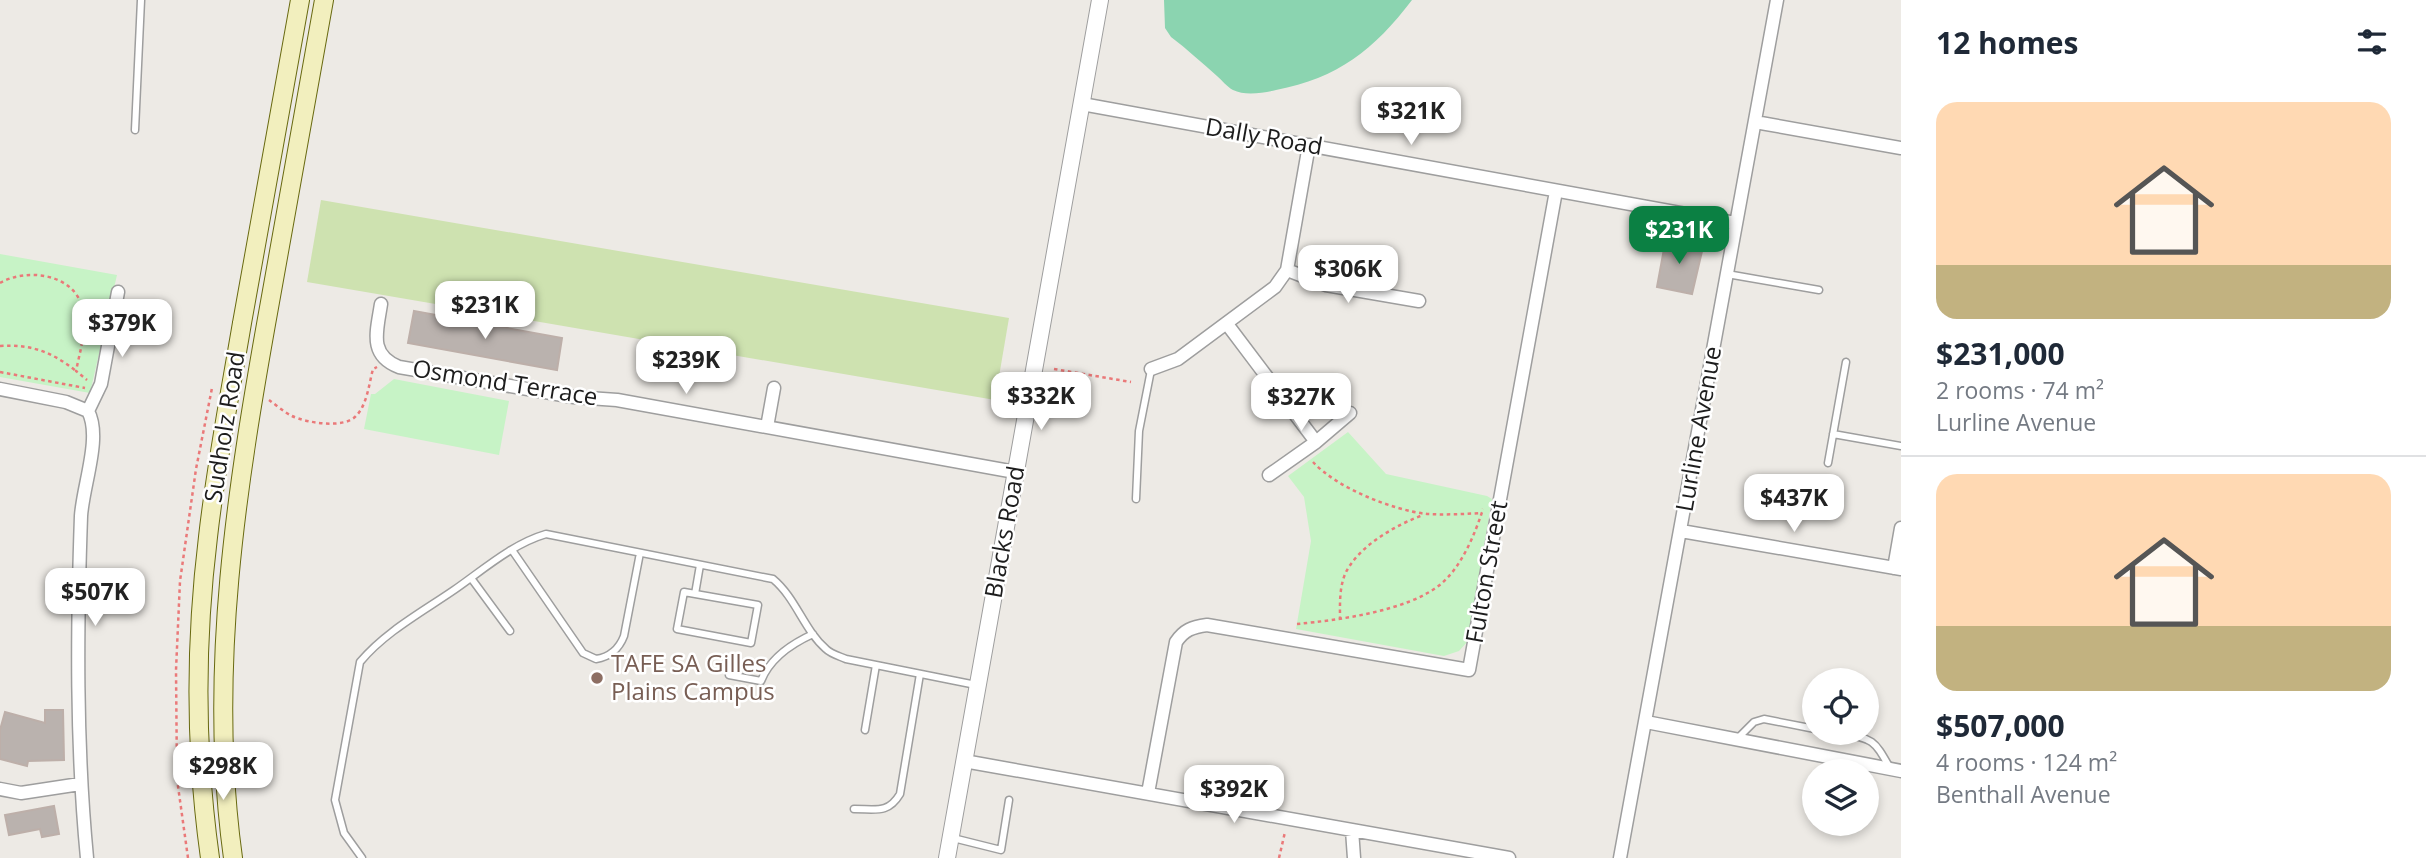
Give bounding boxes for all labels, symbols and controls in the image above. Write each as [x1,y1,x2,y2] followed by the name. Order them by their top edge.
[1936,22,2079,63] text: 12 homes
[2353,23,2391,61] icon: filters
[1362,88,1460,147] pin: $321K
[1377,94,1445,126] text: $321K
[1203,109,1325,162] street label: Dally Road
[2101,147,2227,273] icon: home
[1630,206,1728,266] pin: $231K
[1645,213,1713,245] text: $231K
[1299,246,1397,305] pin: $306K
[1314,252,1382,284] text: $306K
[436,282,534,341] pin: $231K
[451,288,519,320] text: $231K
[73,300,171,359] pin: $379K
[88,306,156,338] text: $379K
[1936,333,2065,374] text: $231,000
[637,336,735,396] pin: $239K
[652,343,720,375] text: $239K
[1667,344,1728,514] street label: Lurline Avenue
[195,349,252,505] street label: Sudholz Road
[410,351,600,412] street label: Osmond Terrace
[992,372,1090,432] pin: $332K
[1252,374,1350,433] pin: $327K
[1936,374,2104,406] text: 2 rooms · 74 m²
[1007,379,1075,411] text: $332K
[1267,380,1335,412] text: $327K
[1936,406,2096,438] text: Lurline Avenue
[976,463,1031,601] street label: Blacks Road
[1745,475,1843,534] pin: $437K
[1760,481,1828,513] text: $437K
[1457,498,1514,646] street label: Fulton Street
[2101,519,2227,645] icon: home
[46,568,144,628] pin: $507K
[61,575,129,607] text: $507K
[611,646,775,707] place label: TAFE SA Gilles Plains Campus
[1802,668,1879,836] map controls
[1802,668,1879,745] button: locate
[589,670,605,686] marker: TAFE SA Gilles Plains Campus
[1936,705,2065,746] text: $507,000
[174,742,272,802] pin: $298K
[1936,746,2117,778] text: 4 rooms · 124 m²
[189,749,257,781] text: $298K
[1802,759,1879,836] button: layers
[1185,766,1283,825] pin: $392K
[1200,772,1268,804] text: $392K
[1936,778,2111,810] text: Benthall Avenue

